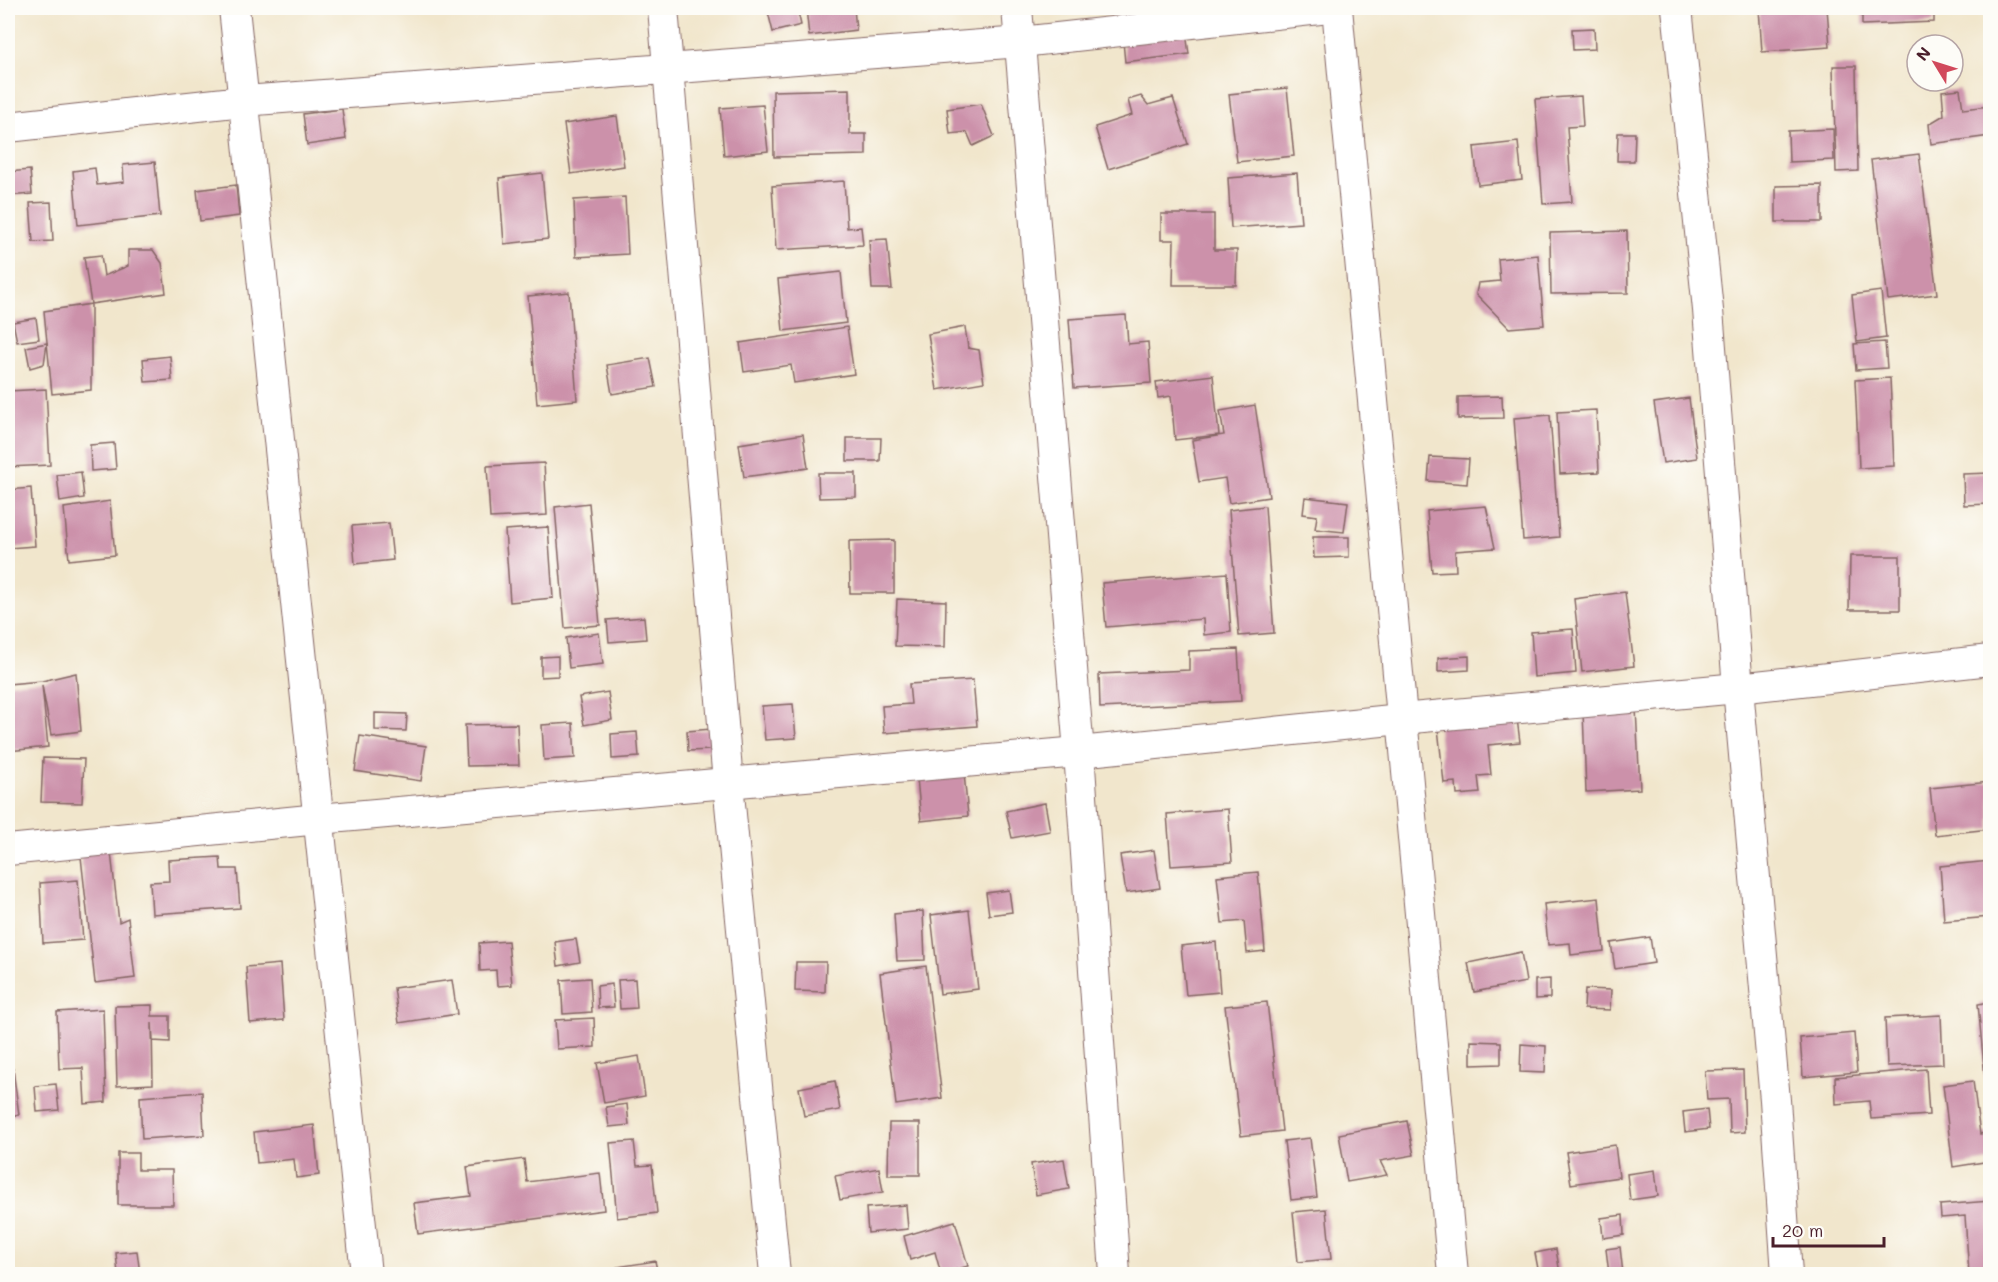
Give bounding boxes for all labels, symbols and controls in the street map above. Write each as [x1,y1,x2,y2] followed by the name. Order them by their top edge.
[1905,33,1965,93] north arrow
[1911,42,1935,65] text: N
[1773,1210,1884,1248] scale bar
[1782,1218,1823,1242] text: 20 m

